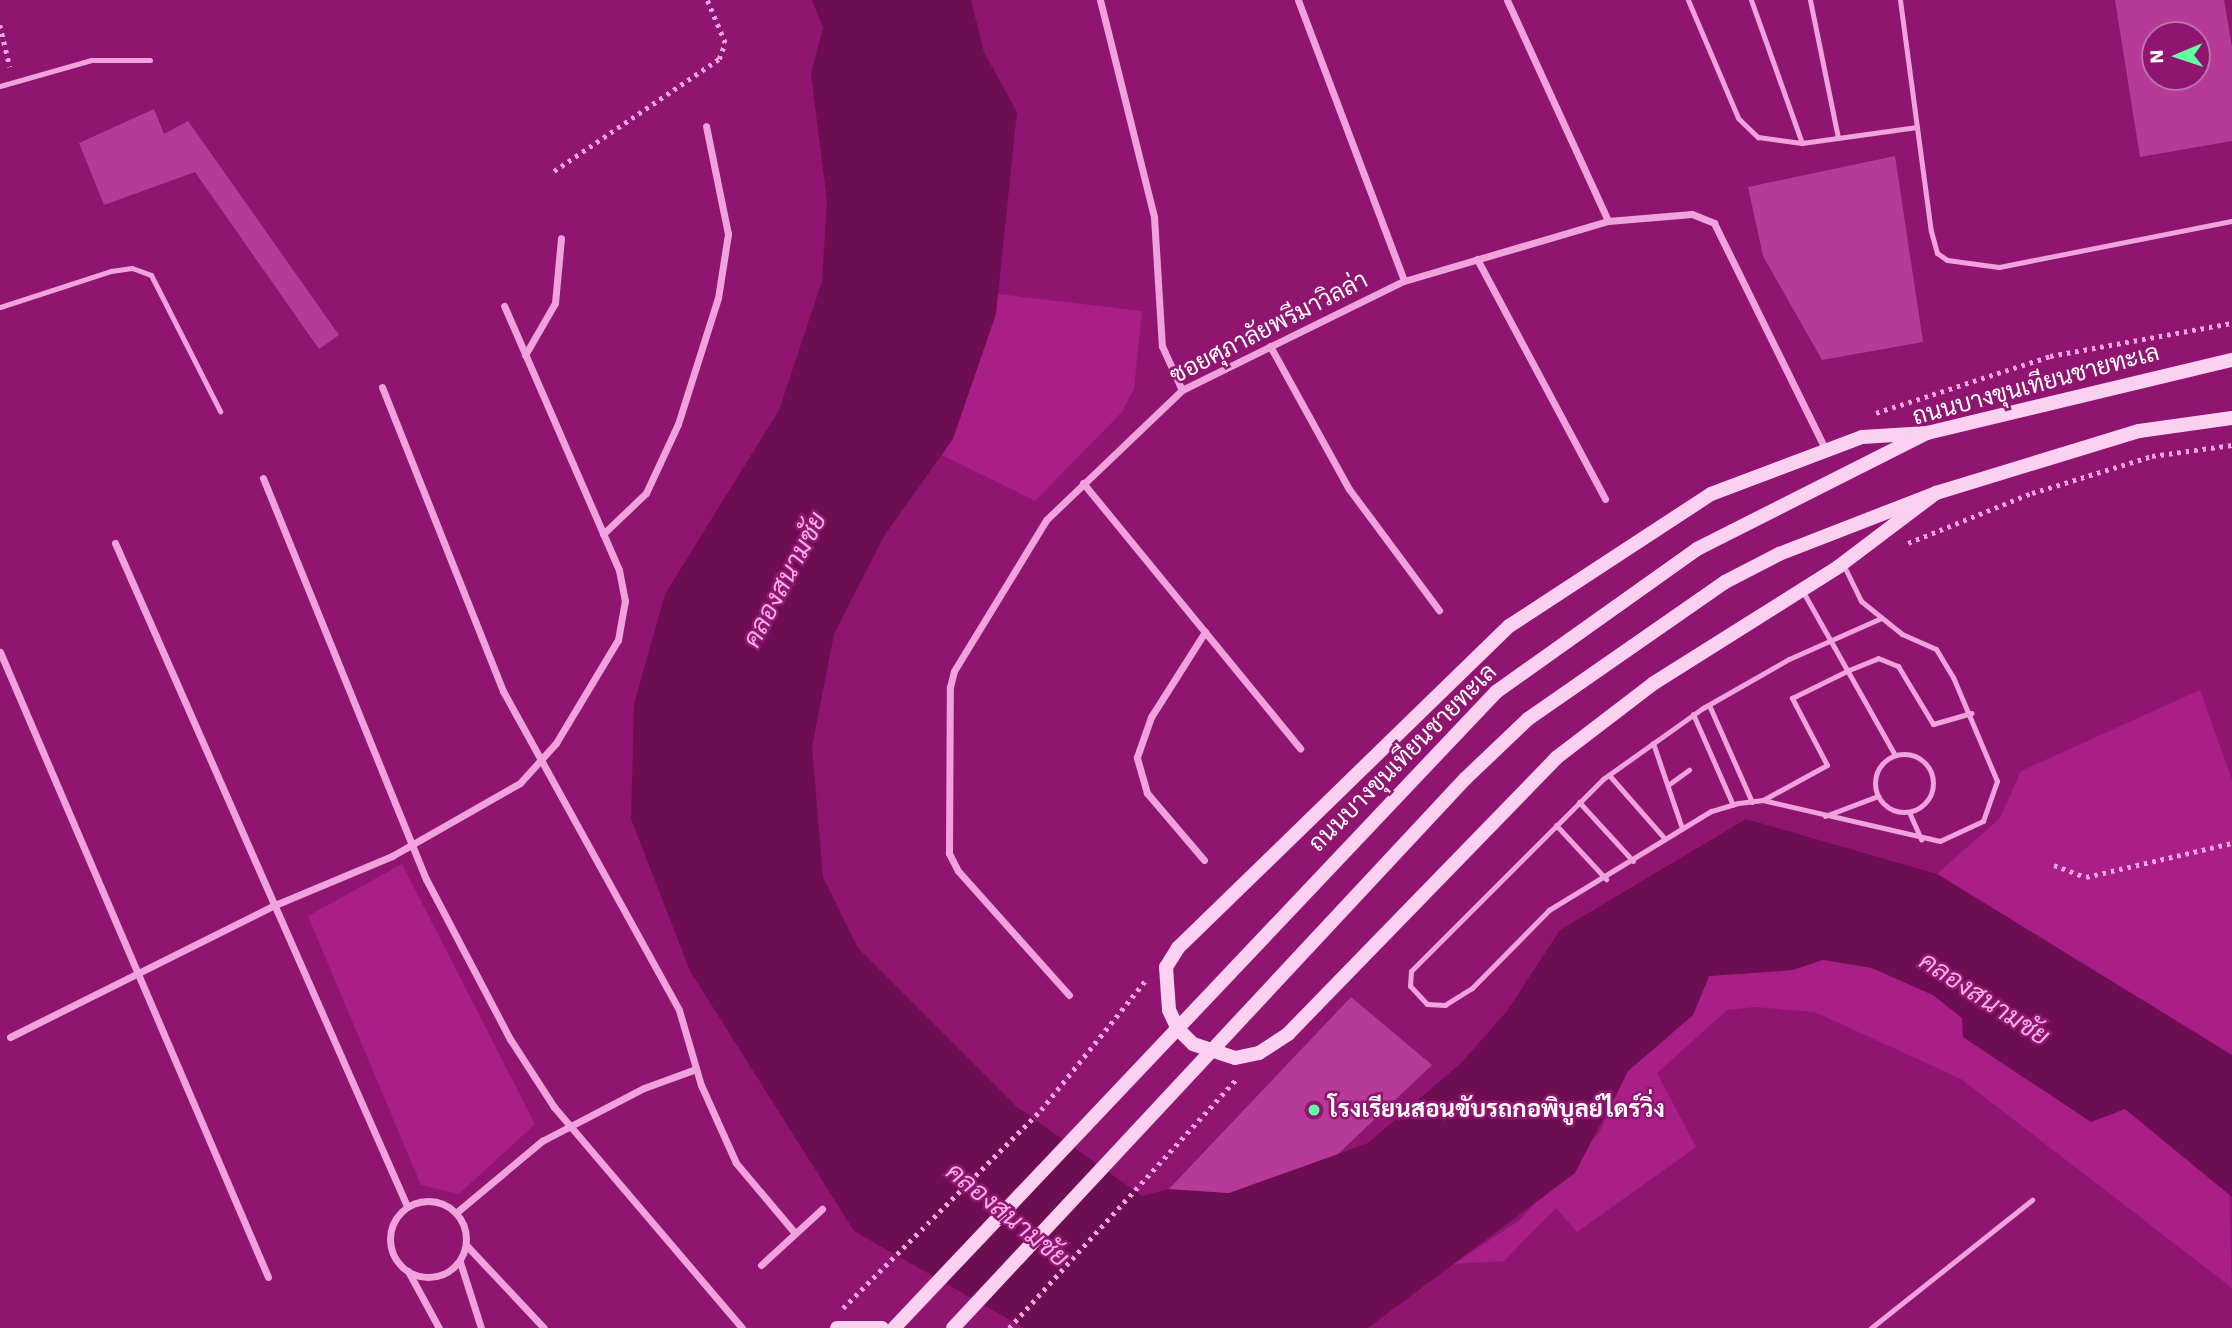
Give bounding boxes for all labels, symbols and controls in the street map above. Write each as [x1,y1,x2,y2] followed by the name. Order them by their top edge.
[2141,21,2211,91] north arrow
[2145,49,2168,64] text: N
[1165,266,1373,390] street label: ซอยศุภาลัยพรีมาวิลล่า
[1910,338,2162,432] street label: ถนนบางขุนเทียนชายทะเล
[736,507,834,653] water label: คลองสนามชัย
[1303,658,1503,858] street label: ถนนบางขุนเทียนชายทะเล
[1913,945,2055,1053] water label: คลองสนามชัย
[1328,1096,1665,1124] place label: โรงเรียนสอนขับรถกอพิบูลย์ไดร์วิ่ง
[1306,1102,1322,1118] marker: โรงเรียนสอนขับรถกอพิบูลย์ไดร์วิ่ง
[939,1156,1075,1274] water label: คลองสนามชัย

